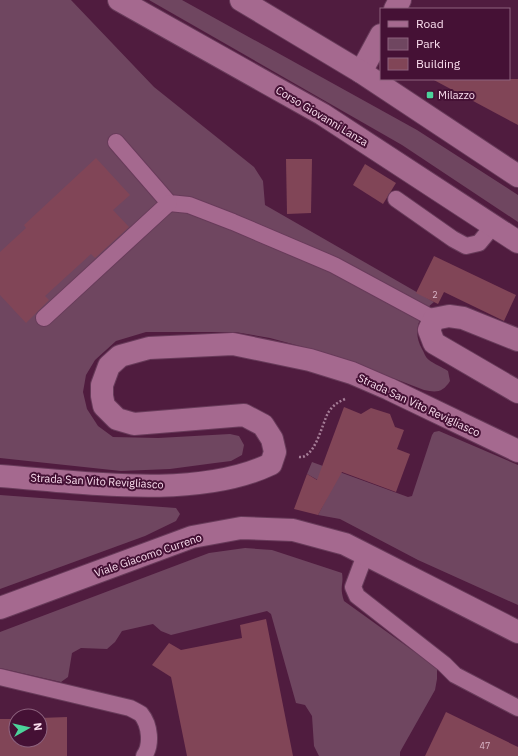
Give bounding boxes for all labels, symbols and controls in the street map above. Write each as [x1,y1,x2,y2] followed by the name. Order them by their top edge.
[380,8,510,80] legend
[416,16,444,31] text: Road
[416,36,441,51] text: Park
[416,56,461,71] text: Building
[273,83,371,149] street label: Corso Giovanni Lanza
[438,88,475,102] place label: Milazzo
[425,90,435,100] marker: Milazzo
[432,289,438,300] house number: 2
[356,370,482,440] street label: Strada San Vito Revigliasco
[30,471,164,491] street label: Strada San Vito Revigliasco
[92,530,204,580] street label: Viale Giacomo Curreno
[8,708,48,748] north arrow
[30,722,45,732] text: N
[480,740,490,751] house number: 47

